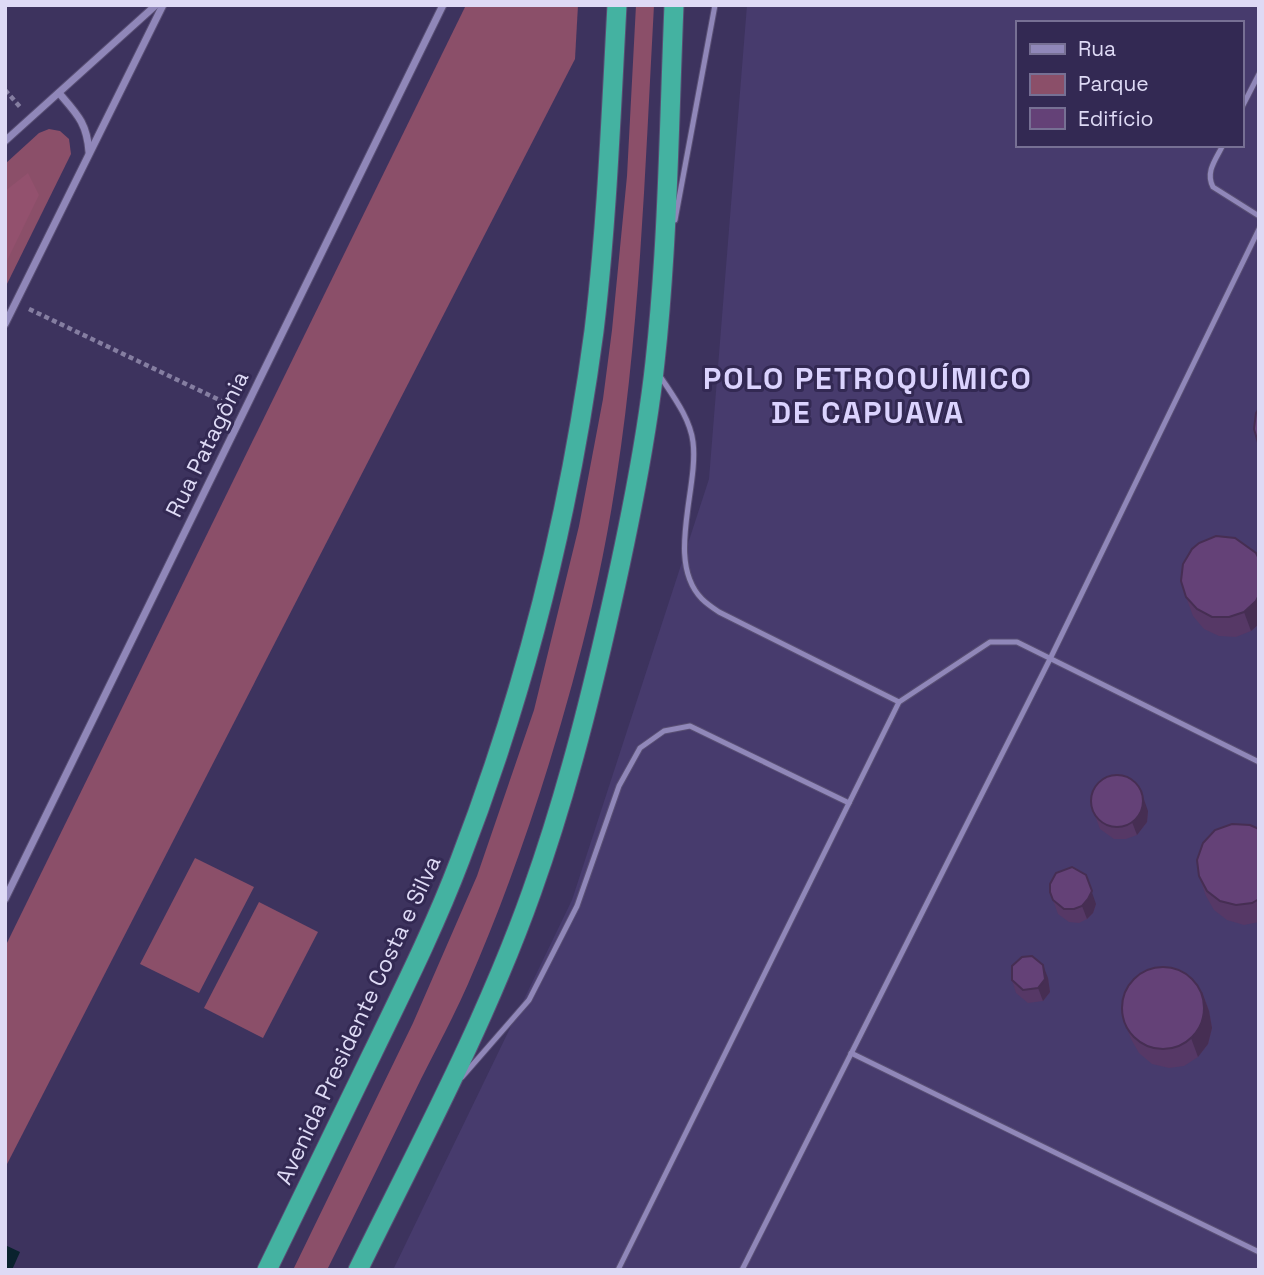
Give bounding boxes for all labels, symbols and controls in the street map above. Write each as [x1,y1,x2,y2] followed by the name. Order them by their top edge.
[1016,21,1243,147] legend
[1078,35,1116,62] text: Rua
[1078,70,1149,97] text: Parque
[1078,105,1154,132] text: Edifício
[703,359,1033,432] district label: POLO PETROQUÍMICO DE CAPUAVA
[159,366,255,522] street label: Rua Patagônia
[268,851,448,1189] street label: Avenida Presidente Costa e Silva

